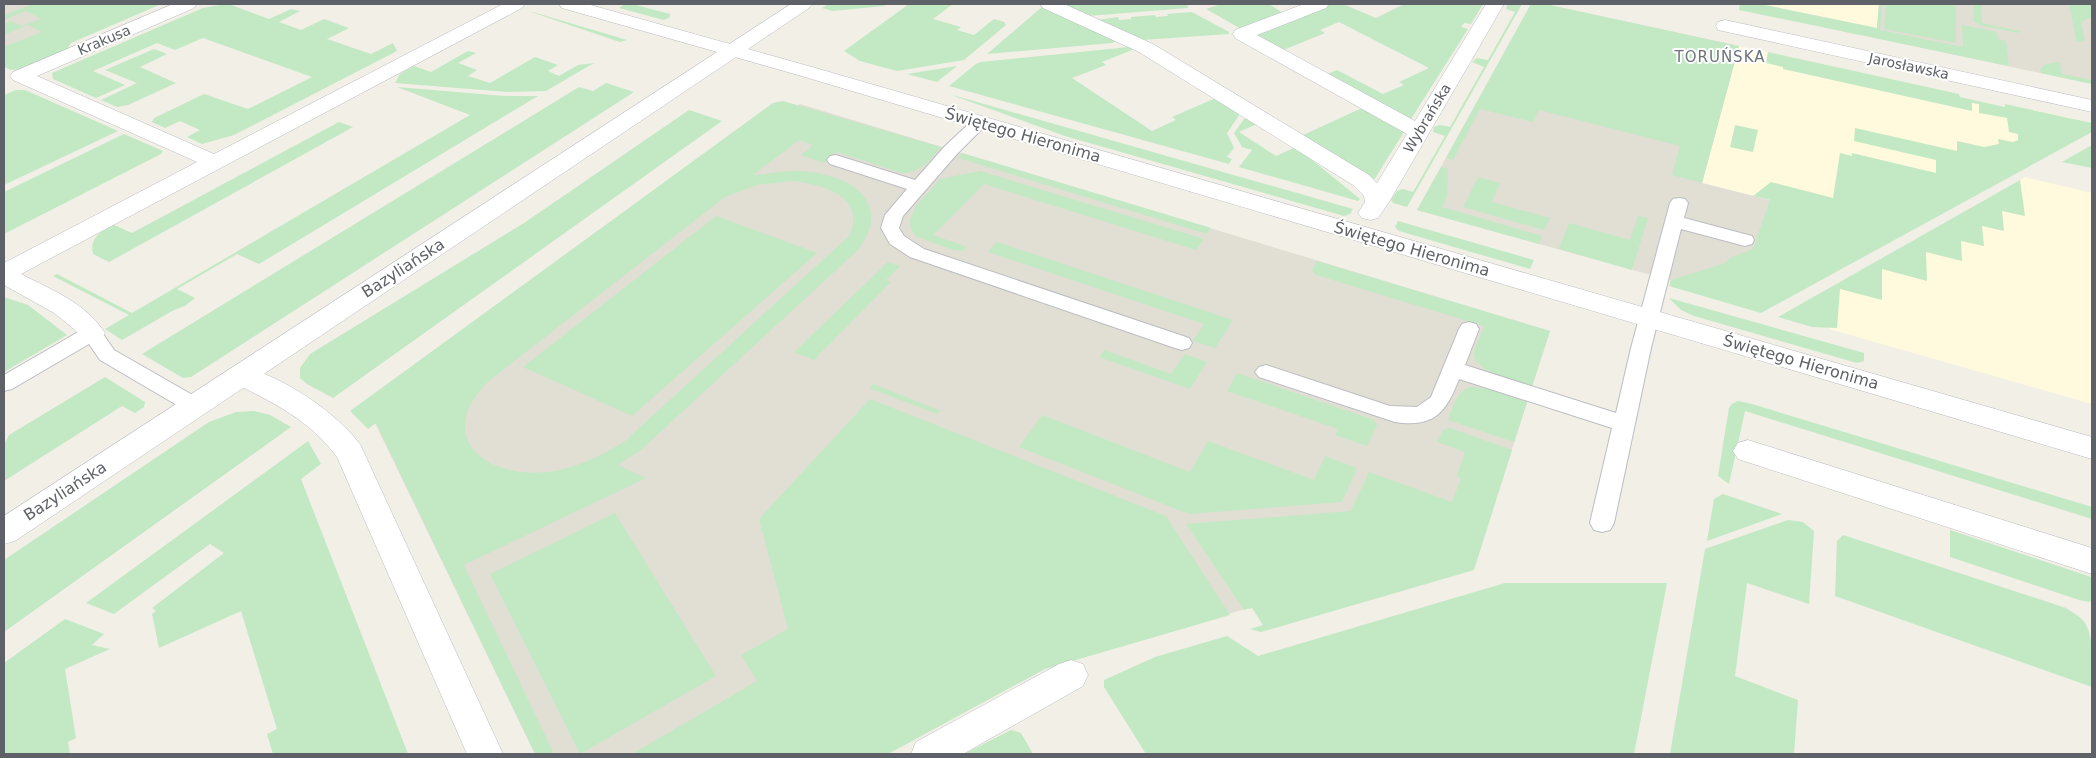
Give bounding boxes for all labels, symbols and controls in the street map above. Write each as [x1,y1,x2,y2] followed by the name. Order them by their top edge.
[75,22,133,58] street label: Krakusa
[1674,47,1765,66] district label: TORUŃSKA
[1866,49,1951,82] street label: Jarosławska
[1400,81,1454,155] street label: Wybrańska
[943,104,1103,166] street label: Świętego Hieronima
[1332,218,1492,280] street label: Świętego Hieronima
[358,234,448,302] street label: Bazyliańska
[1721,331,1881,393] street label: Świętego Hieronima
[20,457,110,525] street label: Bazyliańska

